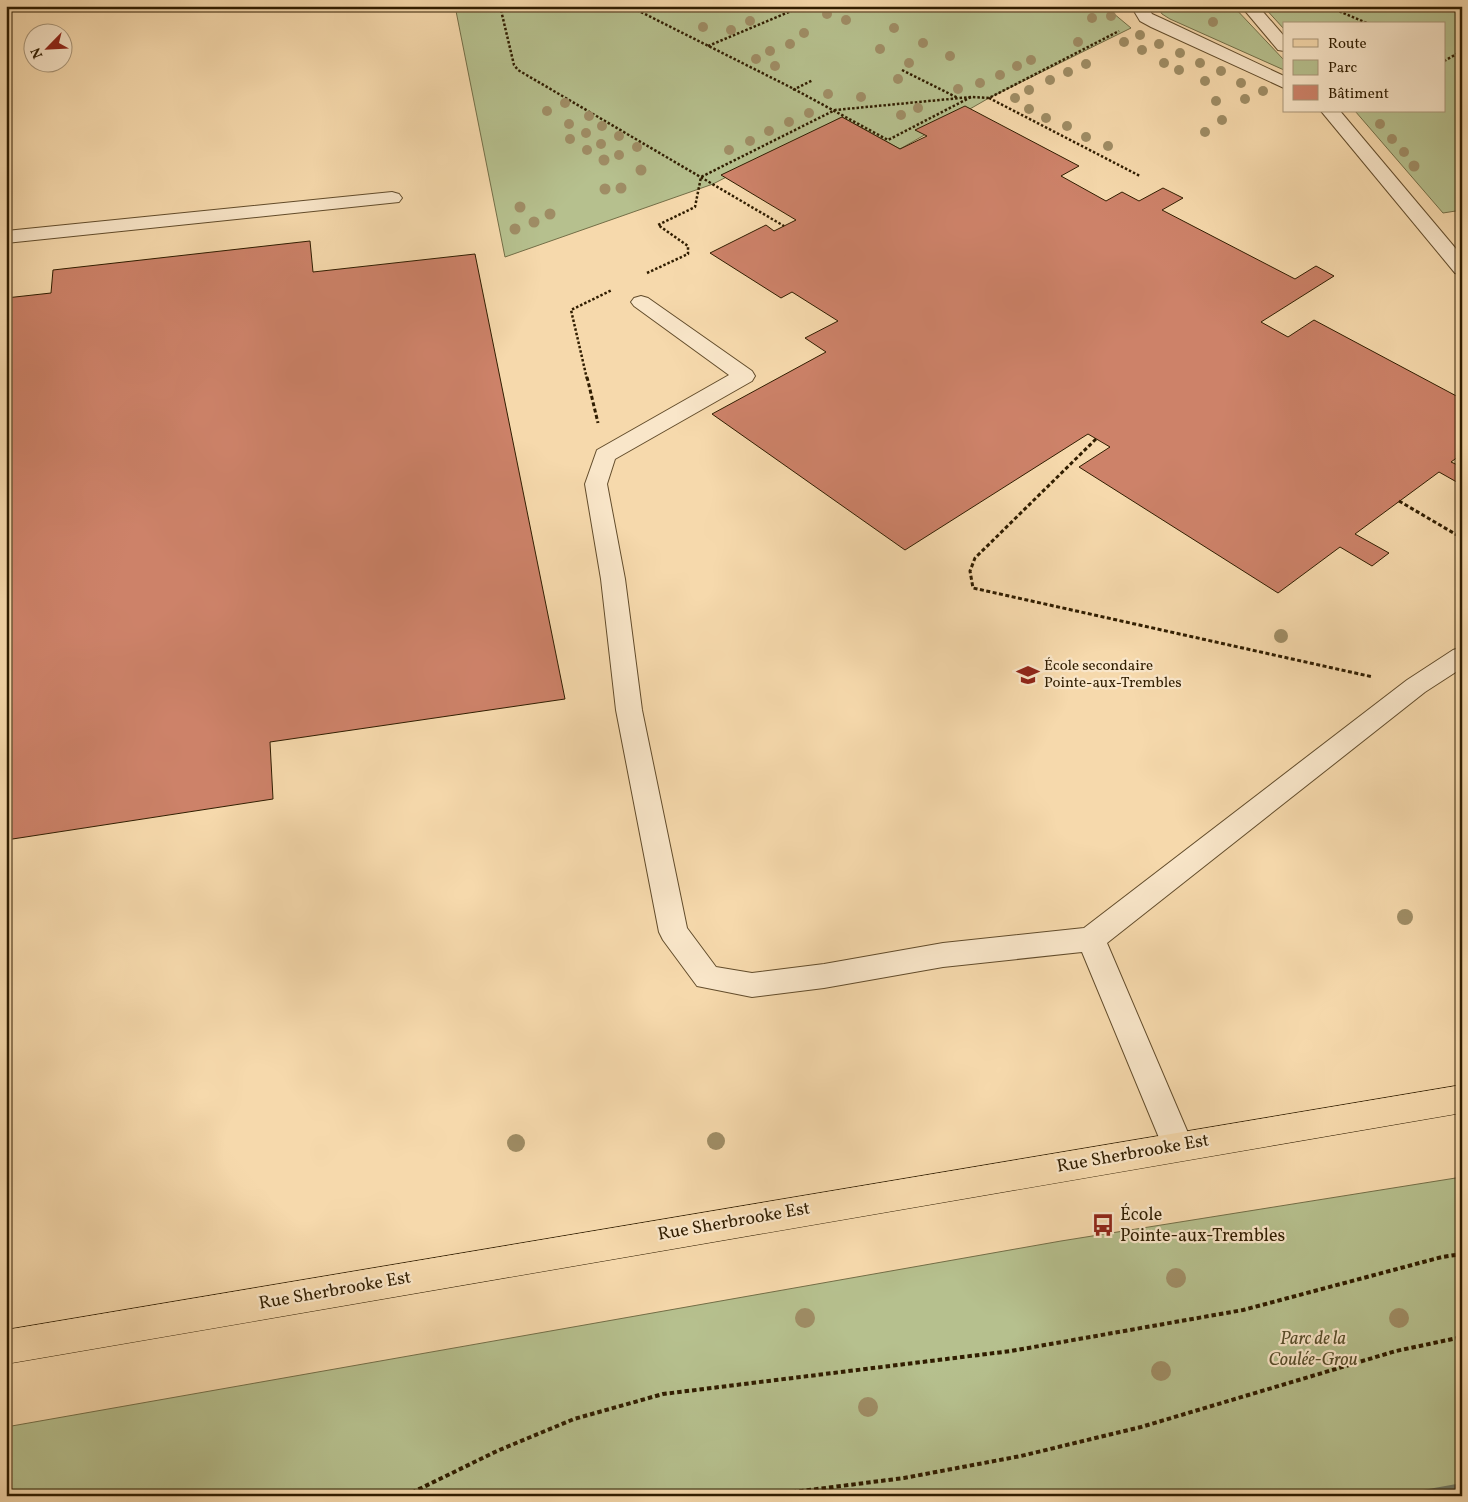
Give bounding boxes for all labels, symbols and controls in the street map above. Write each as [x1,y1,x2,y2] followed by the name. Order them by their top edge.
[22,22,72,72] north arrow
[1283,22,1446,112] legend
[1328,34,1367,55] text: Route
[27,44,48,61] text: N
[1328,58,1357,79] text: Parc
[1328,84,1389,105] text: Bâtiment
[1044,656,1182,694] place label: École secondaire Pointe-aux-Trembles
[1015,662,1041,688] school or university icon: École secondaire Pointe-aux-Trembles
[1055,1128,1211,1180] street label: Rue Sherbrooke Est
[656,1196,812,1248] street label: Rue Sherbrooke Est
[1120,1203,1285,1249] place label: École Pointe-aux-Trembles
[1090,1212,1116,1238] bus stop icon: École Pointe-aux-Trembles
[257,1265,413,1317] street label: Rue Sherbrooke Est
[1268,1327,1358,1373] park label: Parc de la Coulée-Grou

